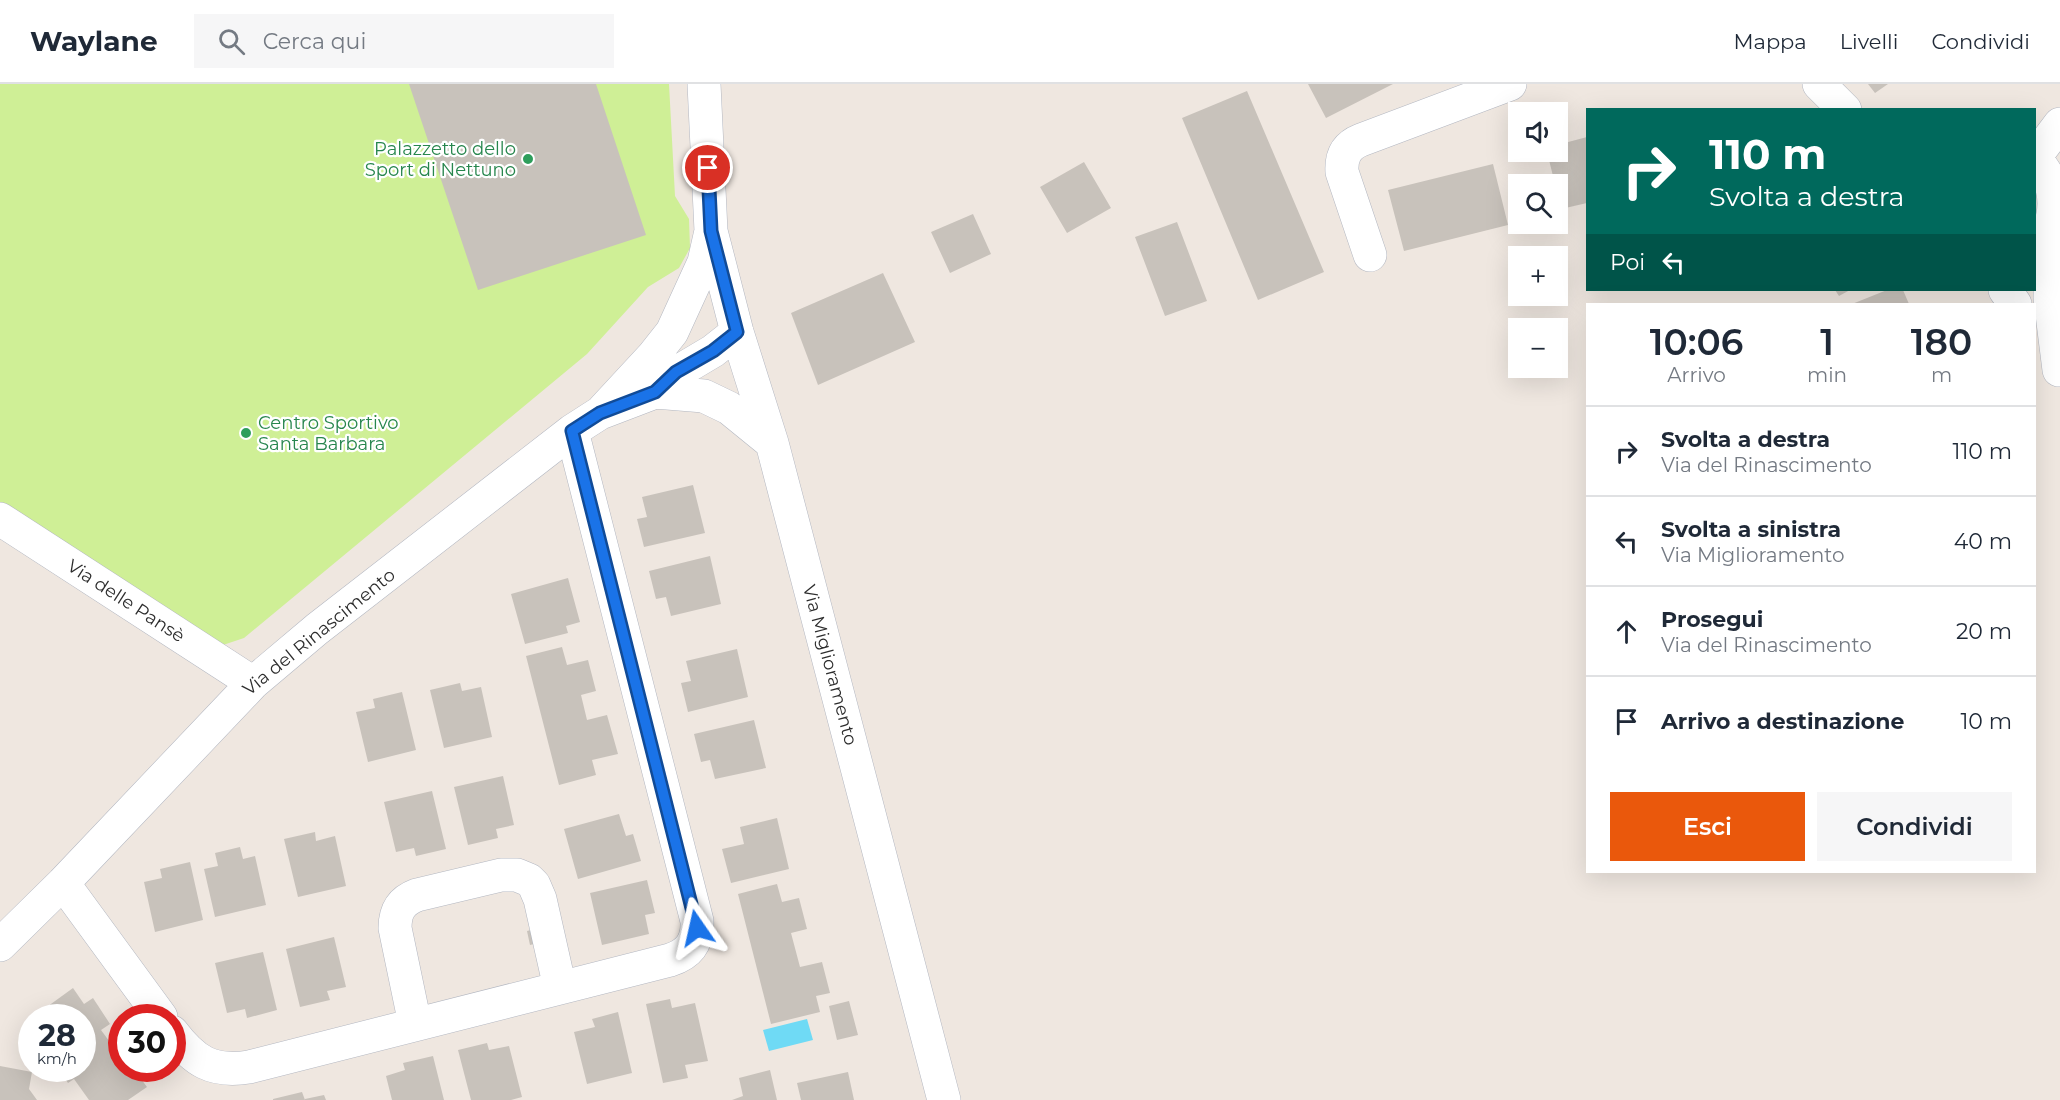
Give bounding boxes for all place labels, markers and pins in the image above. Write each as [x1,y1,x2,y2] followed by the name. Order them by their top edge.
[365,138,516,181] place label: Palazzetto dello Sport di Nettuno
[682,142,733,193] pin
[521,152,535,166] marker: Palazzetto dello Sport di Nettuno
[258,412,399,455] place label: Centro Sportivo Santa Barbara
[239,426,253,440] marker: Centro Sportivo Santa Barbara

